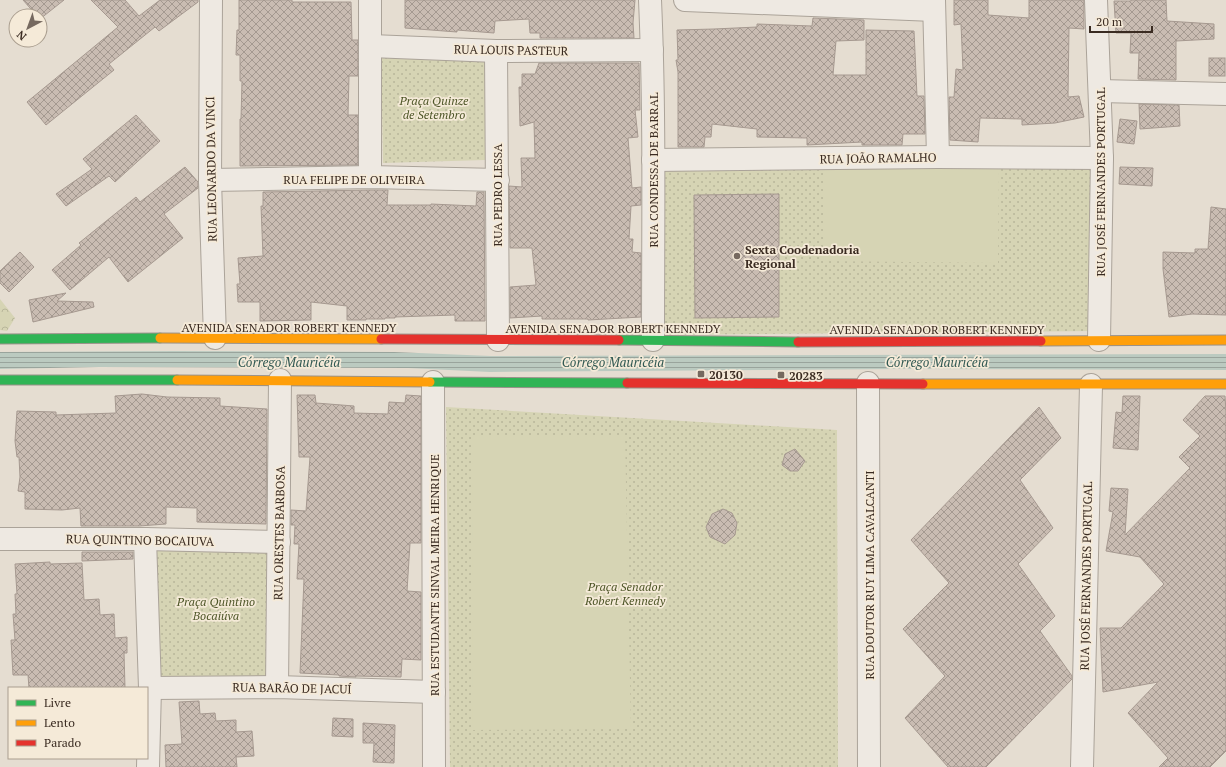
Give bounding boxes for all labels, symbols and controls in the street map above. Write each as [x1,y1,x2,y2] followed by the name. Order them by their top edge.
[8,8,48,48] north arrow
[1090,8,1152,34] scale bar
[1096,14,1123,29] text: 20 m
[13,27,29,44] text: N
[454,42,569,59] street label: RUA LOUIS PASTEUR
[1093,87,1108,277] street label: RUA JOSÉ FERNANDES PORTUGAL
[646,92,661,247] street label: RUA CONDESSA DE BARRAL
[399,93,469,122] park label: Praça Quinze de Setembro
[202,96,220,242] street label: RUA LEONARDO DA VINCI
[490,143,505,246] street label: RUA PEDRO LESSA
[819,149,937,167] street label: RUA JOÃO RAMALHO
[283,172,425,187] street label: RUA FELIPE DE OLIVEIRA
[745,242,860,271] place label: Sexta Coodenadoria Regional
[732,251,742,261] marker: Sexta Coodenadoria Regional
[181,320,397,335] street label: AVENIDA SENADOR ROBERT KENNEDY
[505,321,721,336] street label: AVENIDA SENADOR ROBERT KENNEDY
[829,322,1045,337] street label: AVENIDA SENADOR ROBERT KENNEDY
[238,353,340,371] water label: Córrego Mauricéia
[562,353,664,371] water label: Córrego Mauricéia
[886,353,988,371] water label: Córrego Mauricéia
[709,367,743,382] place label: 20130
[789,368,823,383] place label: 20283
[696,369,706,379] marker: 20130
[776,370,786,380] marker: 20283
[427,454,442,696] street label: RUA ESTUDANTE SINVAL MEIRA HENRIQUE
[270,465,288,600] street label: RUA ORESTES BARBOSA
[862,470,877,680] street label: RUA DOUTOR RUY LIMA CAVALCANTI
[1077,481,1095,671] street label: RUA JOSÉ FERNANDES PORTUGAL
[66,531,215,549] street label: RUA QUINTINO BOCAIUVA
[584,579,666,608] park label: Praça Senador Robert Kennedy
[176,594,255,623] park label: Praça Quintino Bocaiúva
[232,679,352,697] street label: RUA BARÃO DE JACUÍ
[8,687,148,759] legend
[44,695,71,710] text: Livre
[44,715,75,730] text: Lento
[44,735,82,750] text: Parado

